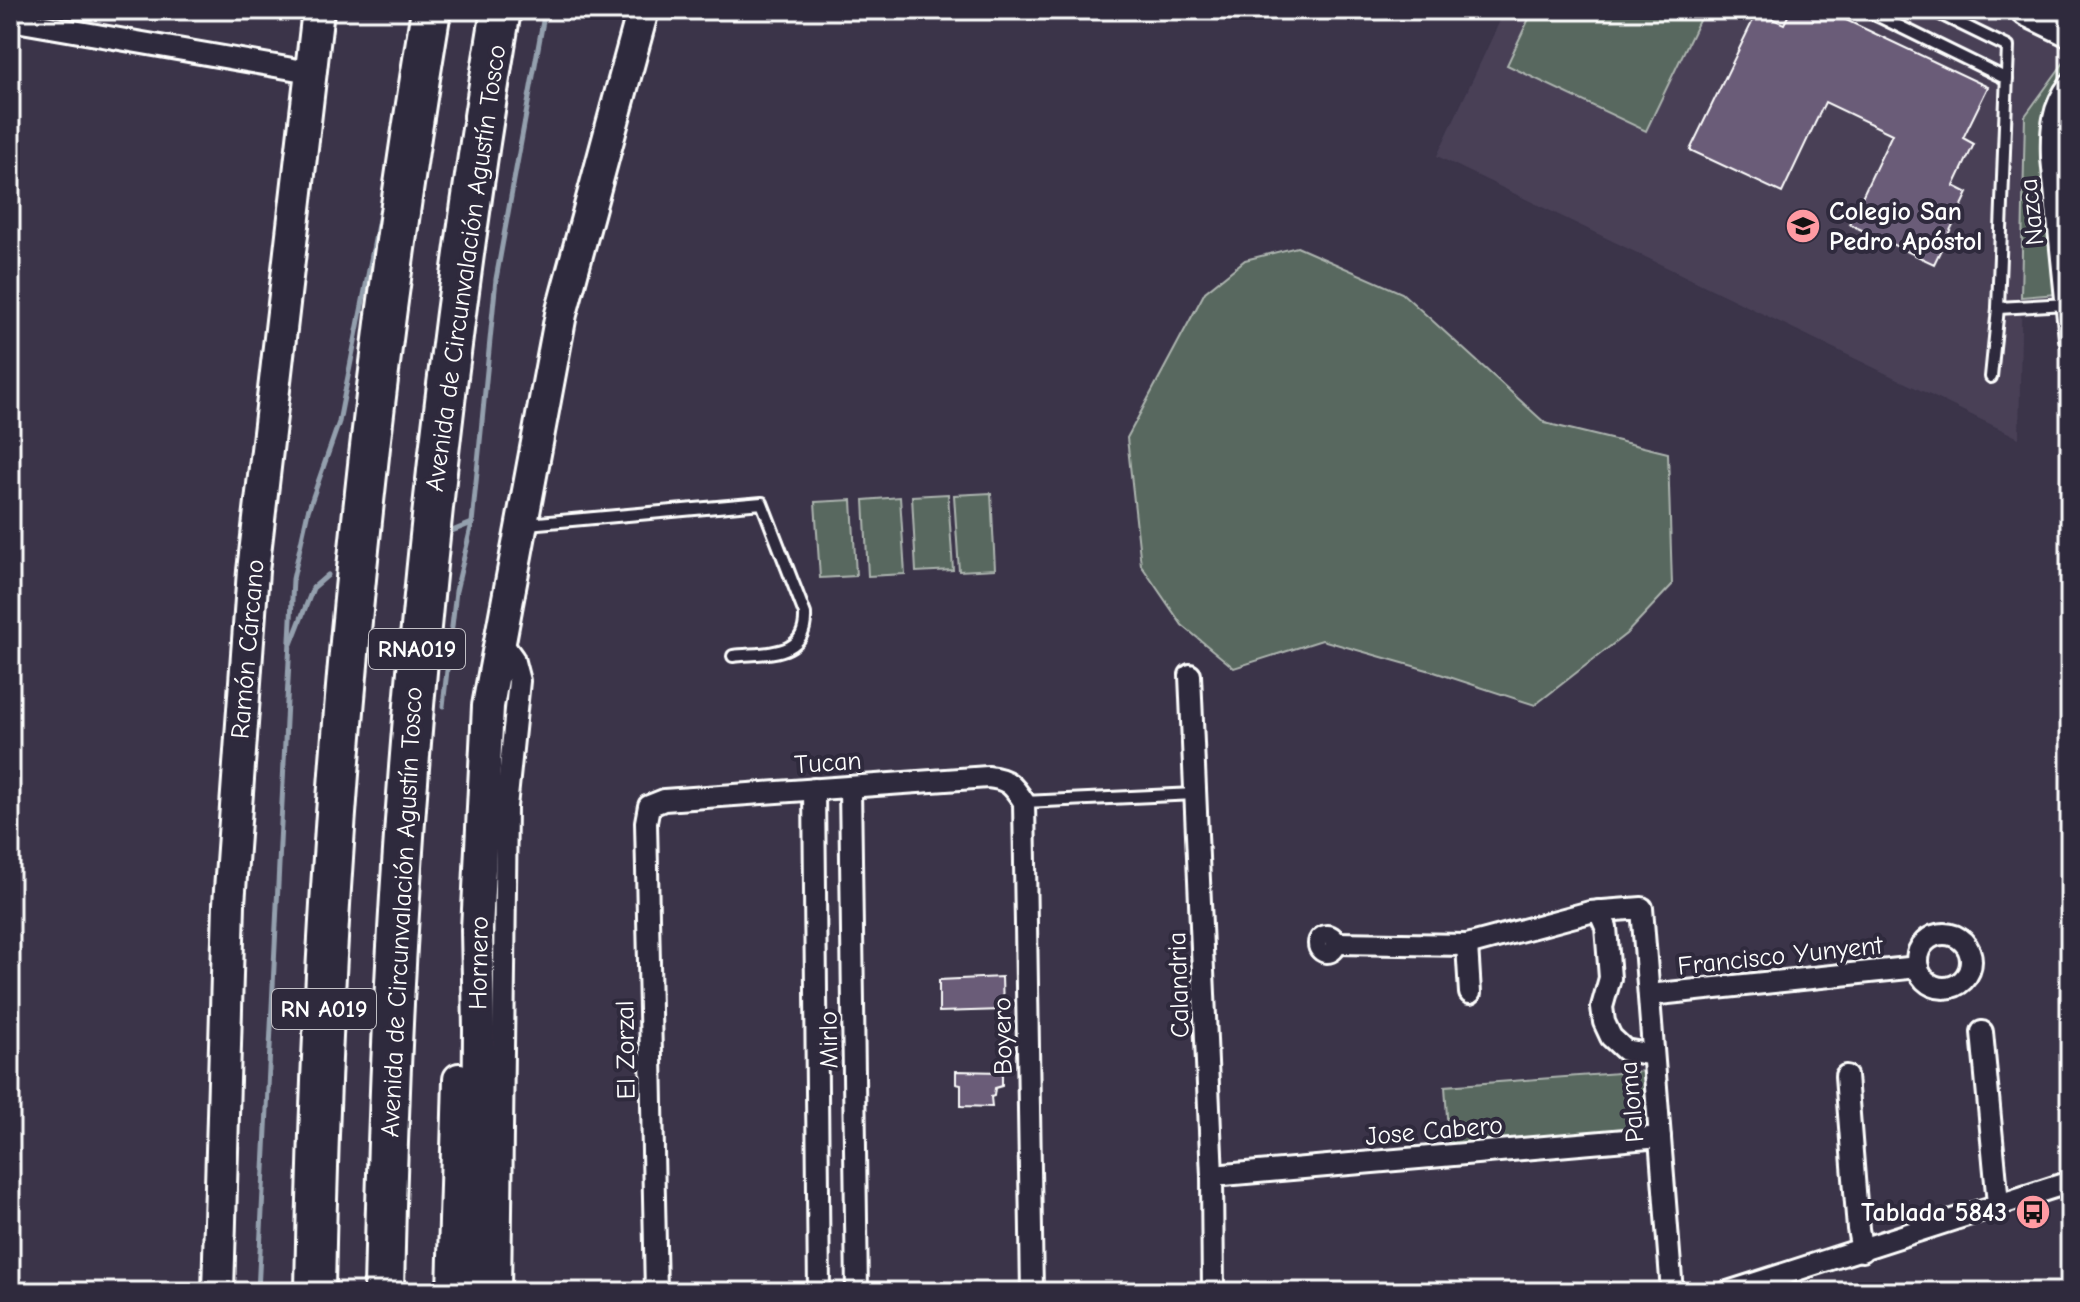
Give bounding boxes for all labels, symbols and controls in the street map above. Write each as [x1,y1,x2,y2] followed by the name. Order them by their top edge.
[420,43,512,494] street label: Avenida de Circunvalación Agustín Tosco
[2014,177,2050,247] street label: Nazca
[1829,197,1982,257] place label: Colegio San Pedro Apóstol
[1784,207,1822,245] school or university icon: Colegio San Pedro Apóstol
[225,558,271,740] street label: Ramón Cárcano
[369,629,465,669] road number: RNA019
[375,686,429,1138] street label: Avenida de Circunvalación Agustín Tosco
[794,746,863,780] street label: Tucan
[463,916,495,1010] street label: Hornero
[1676,930,1886,982] street label: Francisco Yunyent
[1162,931,1196,1039] street label: Calandria
[272,989,376,1029] road number: RN A019
[987,997,1019,1075] street label: Boyero
[610,1000,642,1100] street label: El Zorzal
[814,1011,844,1069] street label: Mirlo
[1614,1060,1650,1144] street label: Paloma
[1364,1110,1504,1152] street label: Jose Cabero
[2014,1193,2052,1231] bus stop icon: Tablada 5843
[1861,1198,2007,1228] place label: Tablada 5843

